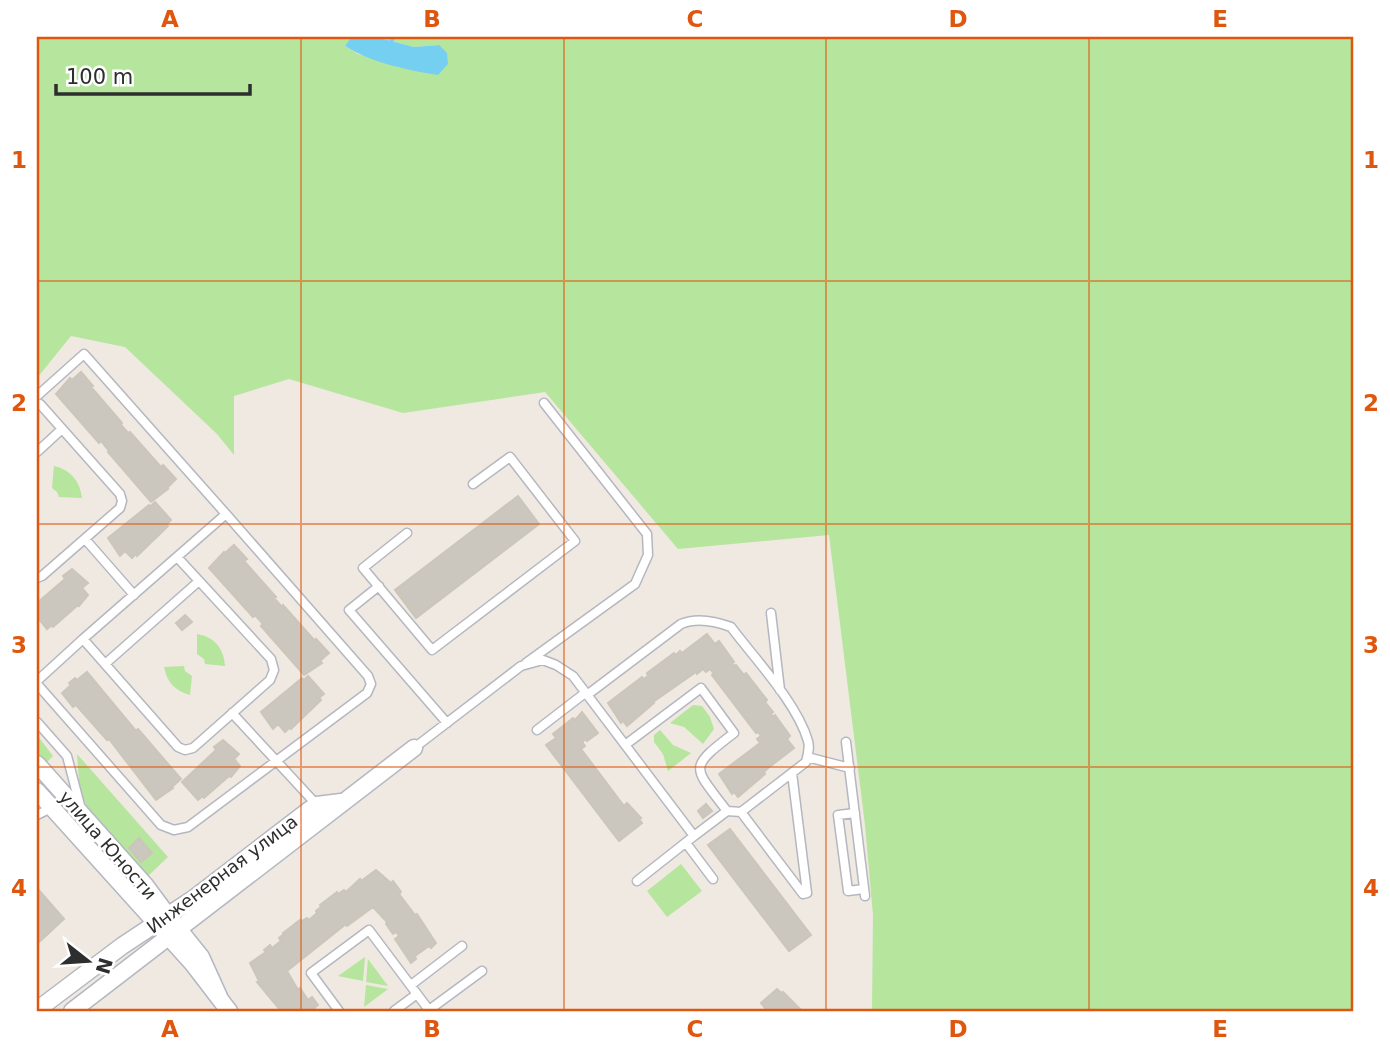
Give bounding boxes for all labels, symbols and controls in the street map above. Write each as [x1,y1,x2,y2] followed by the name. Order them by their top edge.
[161,6,179,32] text: A
[423,6,441,32] text: B
[687,6,703,32] text: C
[948,6,968,32] text: D
[1212,6,1228,32] text: E
[56,52,250,96] scale bar
[66,65,133,89] text: 100 m
[11,147,27,173] text: 1
[1363,147,1379,173] text: 1
[11,390,27,416] text: 2
[1363,390,1379,416] text: 2
[11,632,27,658] text: 3
[1363,632,1379,658] text: 3
[55,786,161,904] street label: улица Юности
[142,810,302,938] street label: Инженерная улица
[11,875,27,901] text: 4
[1363,875,1379,901] text: 4
[52,926,122,996] north arrow
[91,955,117,977] text: N
[161,1016,179,1042] text: A
[423,1016,441,1042] text: B
[687,1016,703,1042] text: C
[948,1016,968,1042] text: D
[1212,1016,1228,1042] text: E

